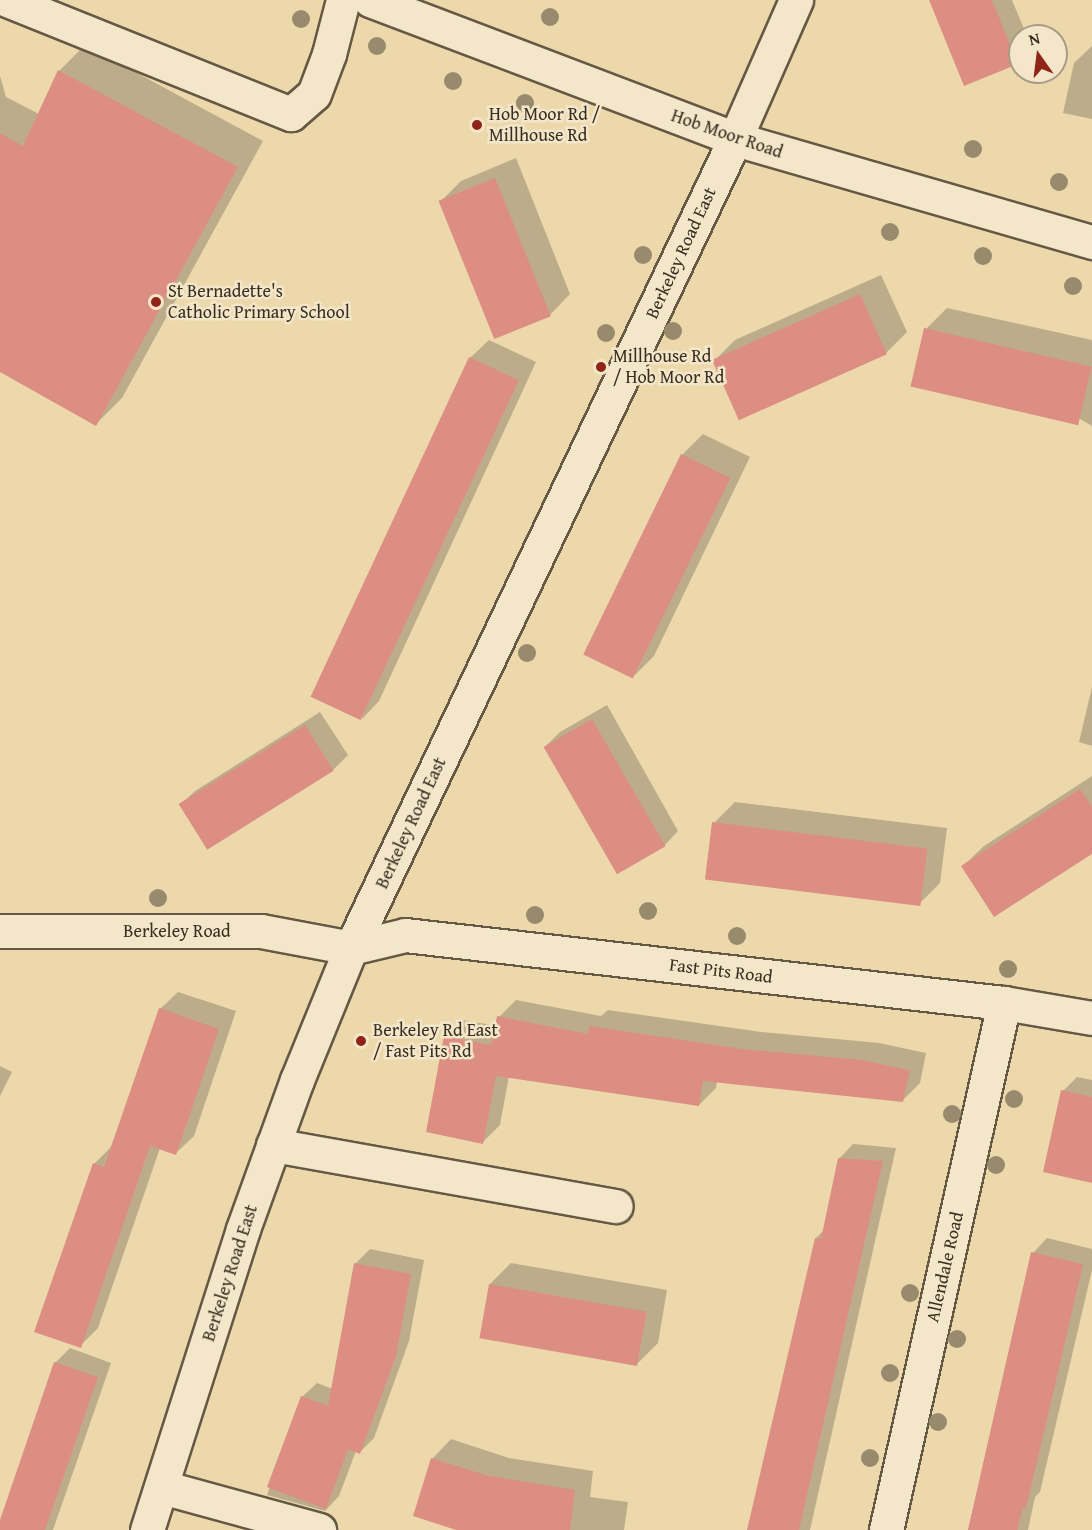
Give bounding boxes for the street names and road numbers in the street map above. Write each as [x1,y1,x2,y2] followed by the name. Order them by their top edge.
[668,105,786,163] street label: Hob Moor Road
[641,184,721,322] street label: Berkeley Road East
[371,754,451,892] street label: Berkeley Road East
[123,920,231,942] street label: Berkeley Road
[668,954,774,988] street label: Fast Pits Road
[198,1202,262,1344] street label: Berkeley Road East
[922,1210,968,1324] street label: Allendale Road

